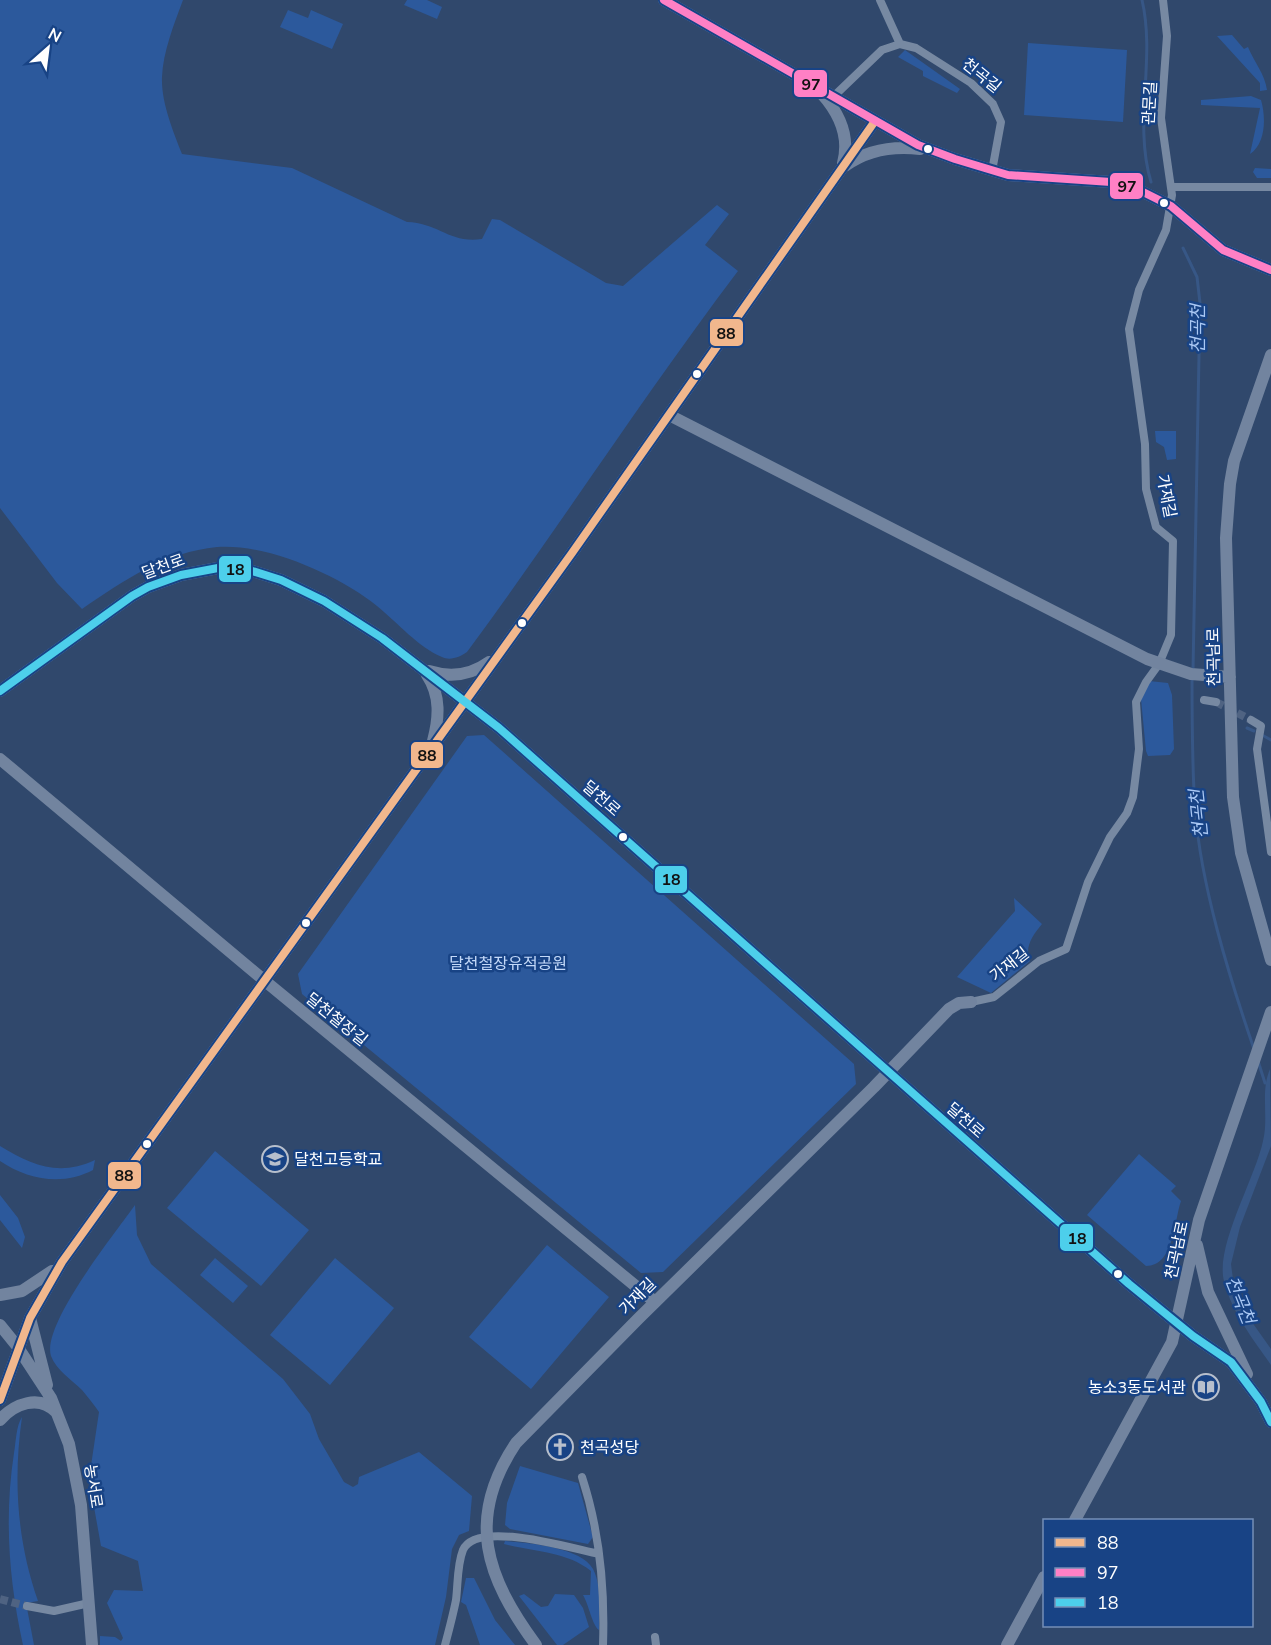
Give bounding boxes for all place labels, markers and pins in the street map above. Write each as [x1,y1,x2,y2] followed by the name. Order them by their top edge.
[922,143,934,155] unlabelled marker
[1158,197,1170,209] unlabelled marker
[691,368,703,380] unlabelled marker
[516,617,528,629] unlabelled marker
[617,831,629,843] unlabelled marker
[300,917,312,929] unlabelled marker
[141,1138,153,1150] unlabelled marker
[260,1144,290,1174] school or university icon: 달천고등학교
[294,1149,382,1171] place label: 달천고등학교
[1112,1268,1124,1280] unlabelled marker
[1191,1372,1221,1402] library icon: 농소3동도서관
[1088,1377,1186,1399] place label: 농소3동도서관
[545,1432,575,1462] church icon: 천곡성당
[580,1437,639,1459] place label: 천곡성당

